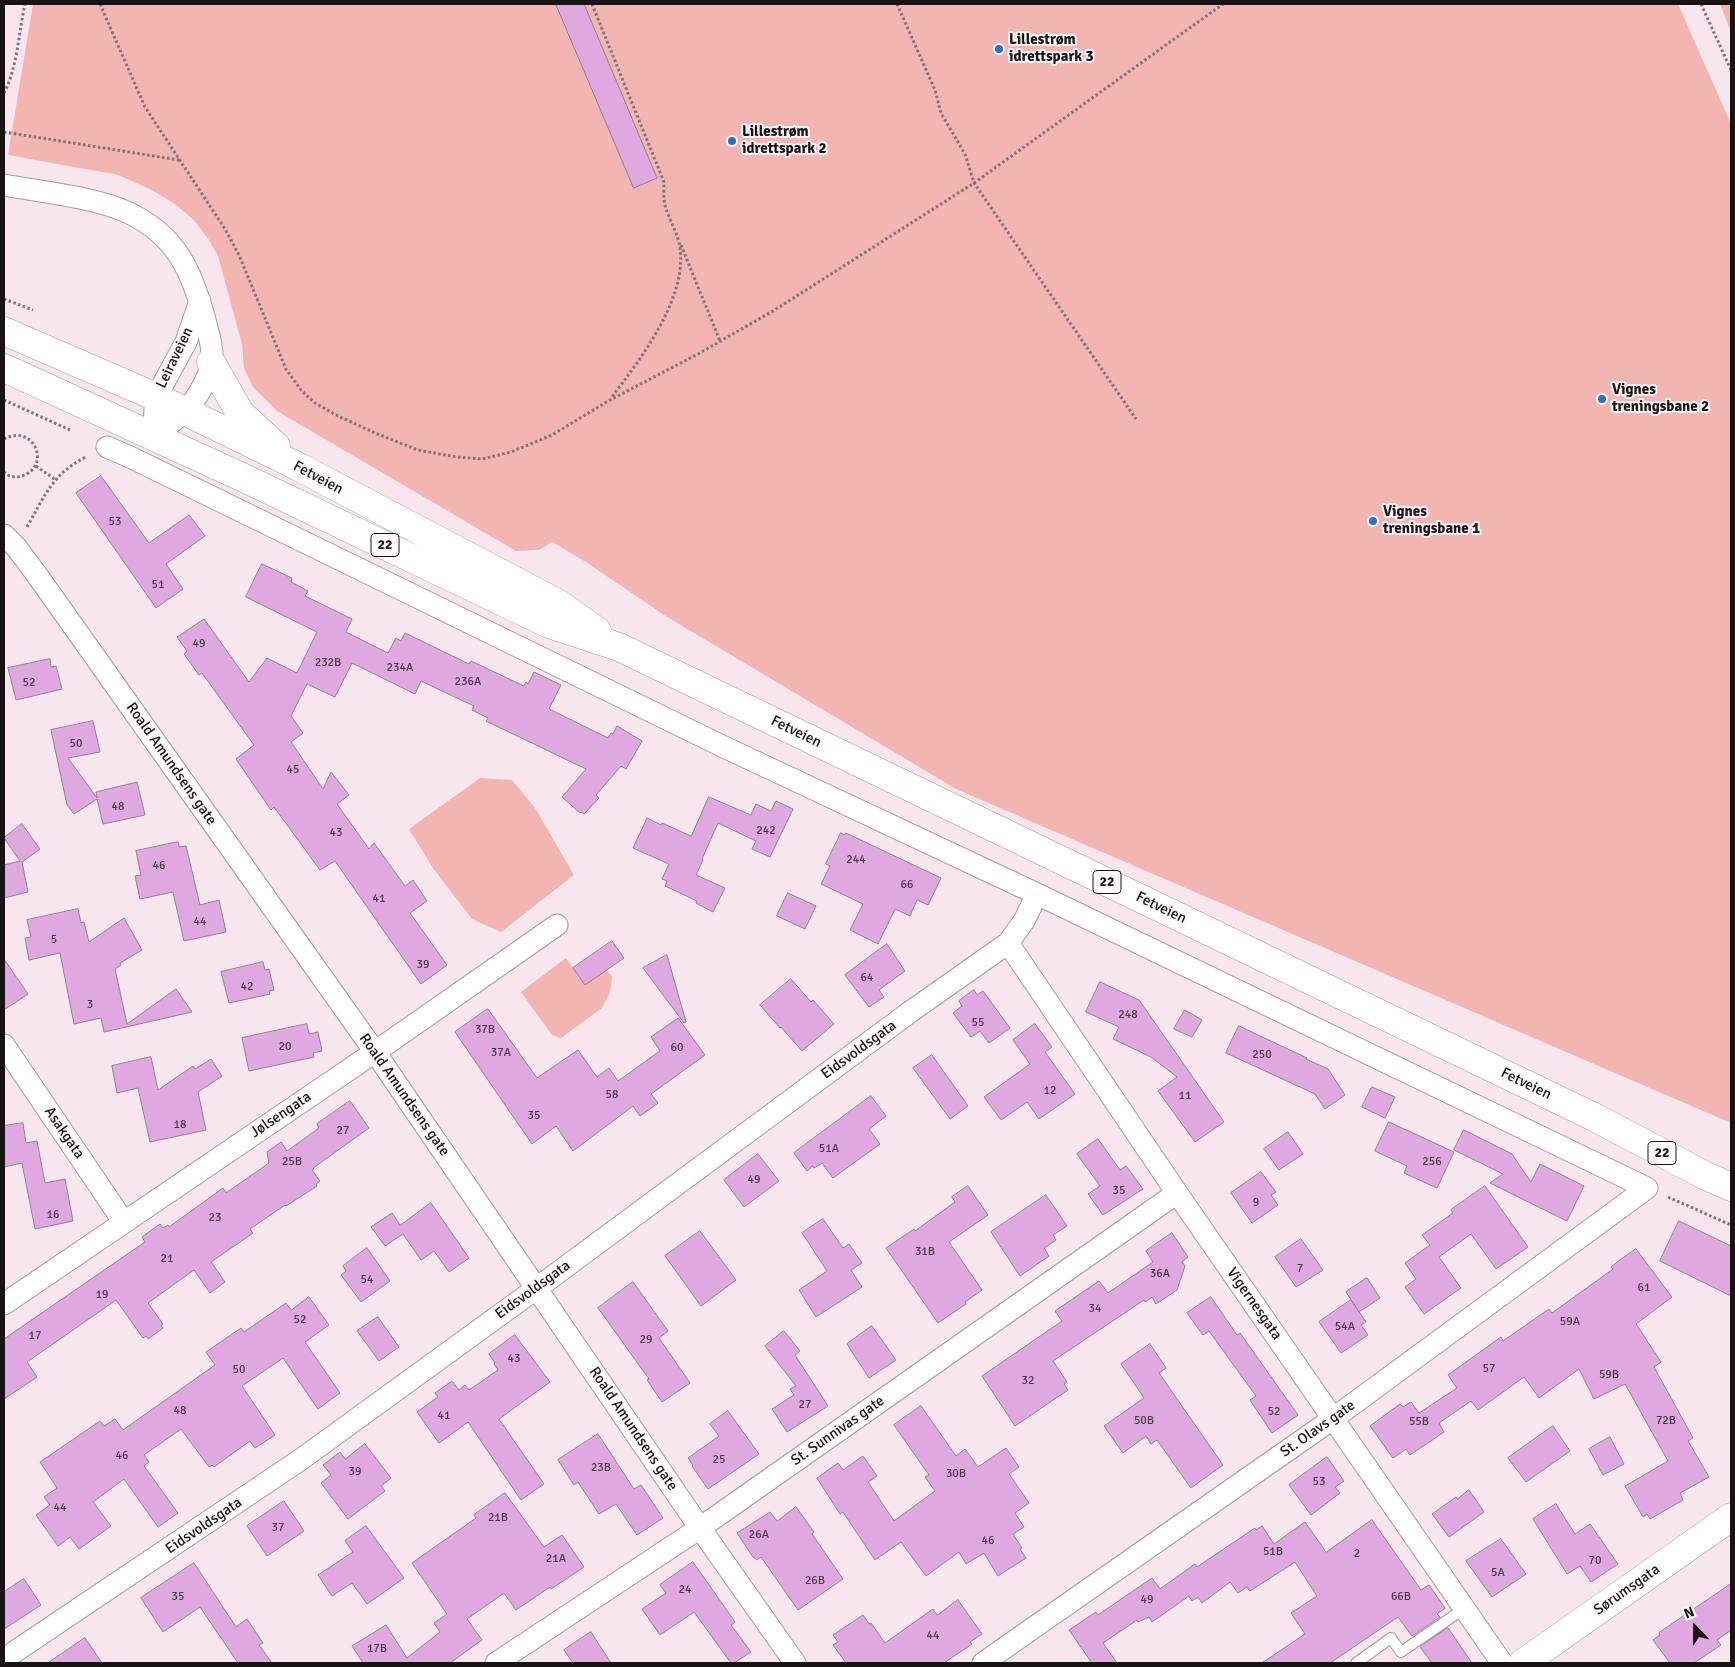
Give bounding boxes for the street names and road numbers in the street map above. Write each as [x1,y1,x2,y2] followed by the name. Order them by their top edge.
[153,325,197,391] street label: Leiraveien
[290,457,346,499] street label: Fetveien
[371,534,399,556] road number: 22
[122,699,220,829] street label: Roald Amundsens gate
[768,712,824,752] street label: Fetveien
[1093,870,1121,894] road number: 22
[1133,888,1189,928] street label: Fetveien
[818,1017,900,1083] street label: Eidsvoldsgata
[355,1030,453,1160] street label: Roald Amundsens gate
[1498,1064,1554,1104] street label: Fetveien
[247,1088,315,1142] street label: Jølsengata
[40,1104,88,1162] street label: Asakgata
[1648,1142,1676,1164] road number: 22
[492,1257,574,1323] street label: Eidsvoldsgata
[1223,1264,1285,1344] street label: Vigernesgata
[585,1364,681,1494] street label: Roald Amundsens gate
[788,1392,888,1470] street label: St. Sunnivas gate
[1277,1397,1359,1461] street label: St. Olavs gate
[162,1494,246,1558] street label: Eidsvoldsgata
[1590,1561,1664,1619] street label: Sørumsgata

